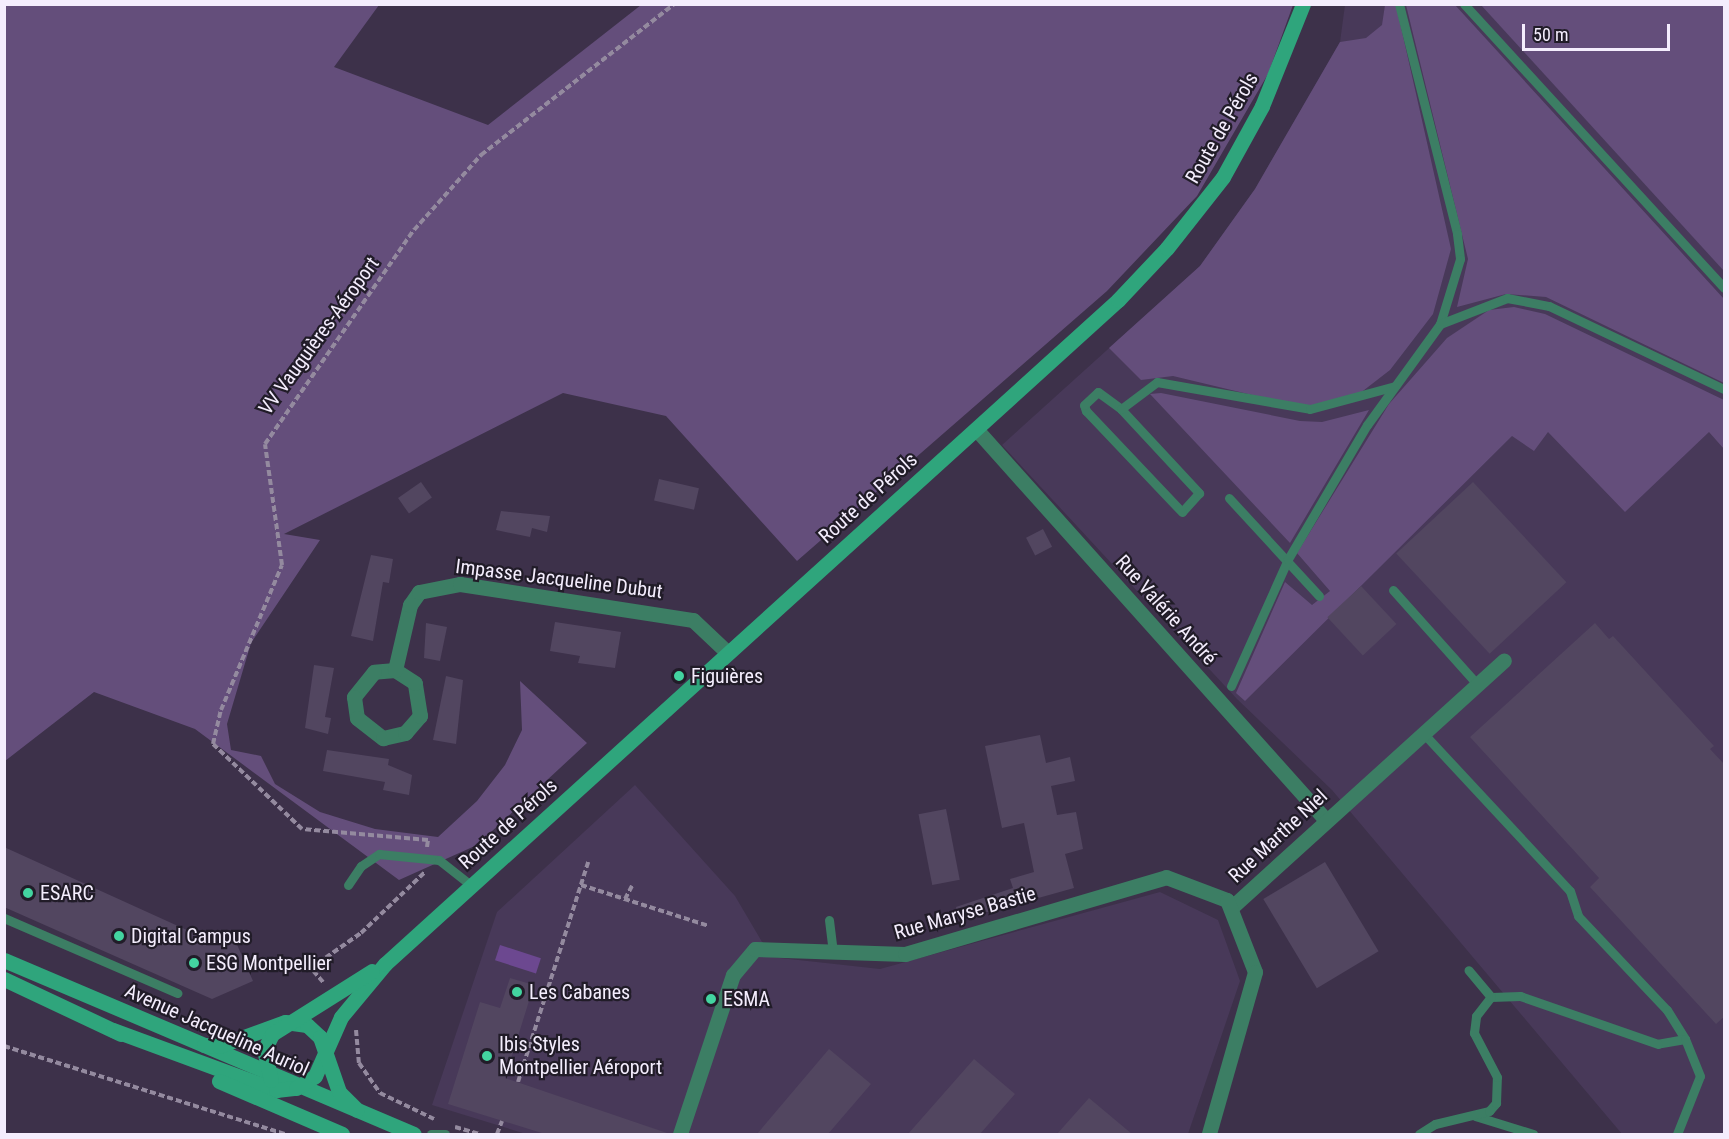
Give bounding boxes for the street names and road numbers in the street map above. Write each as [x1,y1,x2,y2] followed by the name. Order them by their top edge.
[1181,68,1263,188] street label: Route de Pérols
[254,252,384,420] street label: VV Vauguières-Aéroport
[814,448,922,548] street label: Route de Pérols
[1110,550,1222,670] street label: Rue Valérie André
[454,554,664,604] street label: Impasse Jacqueline Dubut
[454,774,562,874] street label: Route de Pérols
[1224,784,1332,888] street label: Rue Marthe Niel
[891,881,1039,945] street label: Rue Maryse Bastie
[121,979,313,1081] street label: Avenue Jacqueline Auriol

